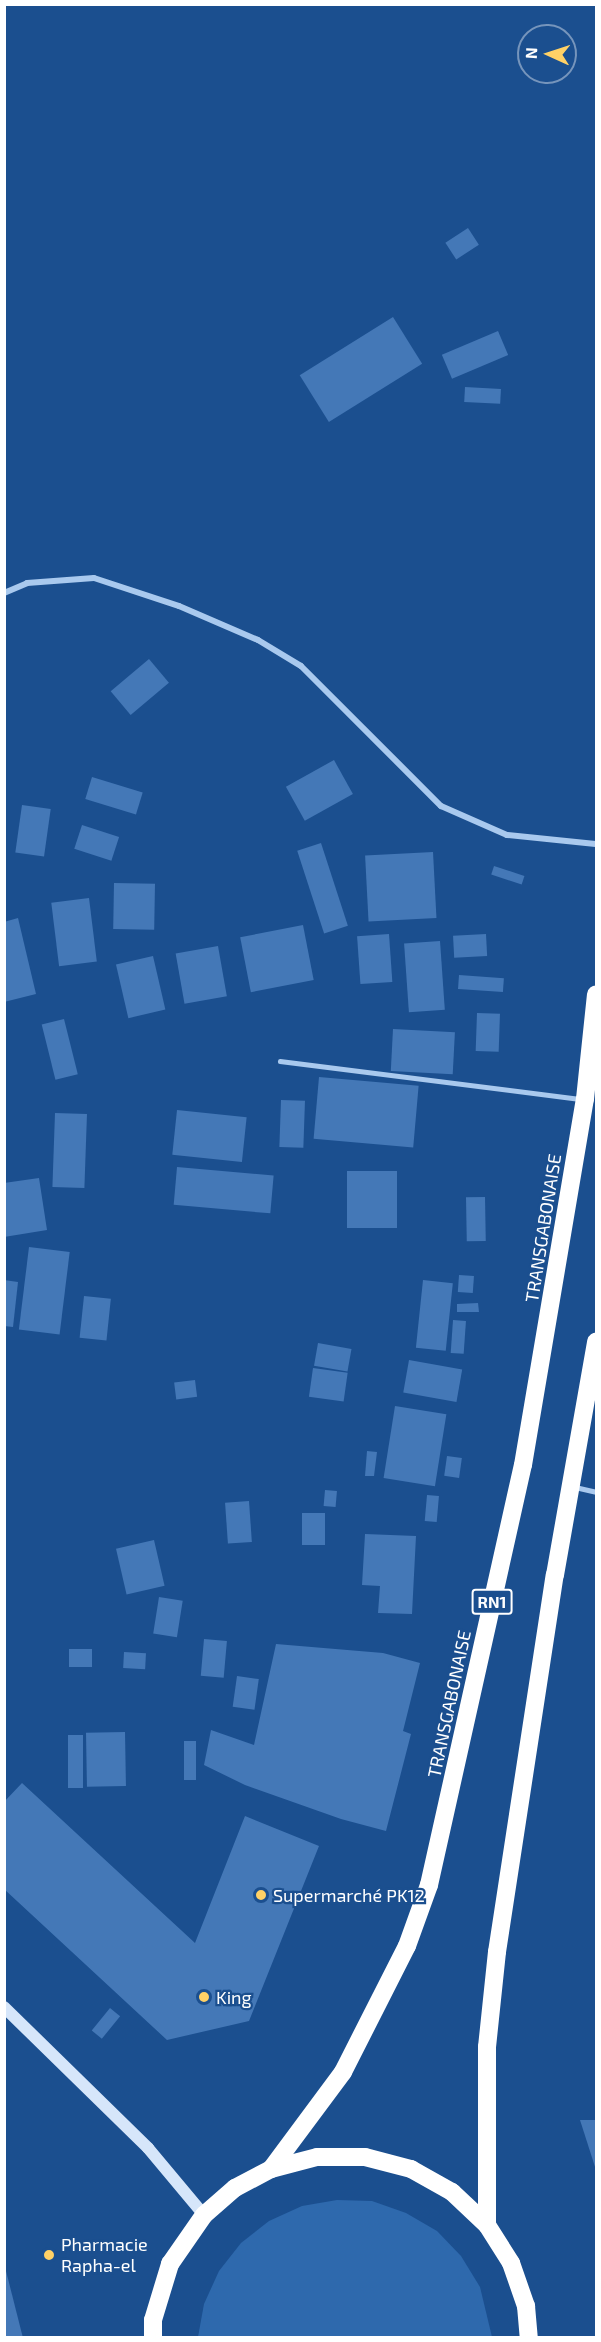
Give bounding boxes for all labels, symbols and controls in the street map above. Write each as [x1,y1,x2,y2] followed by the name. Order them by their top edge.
[517,24,577,84] north arrow
[521,47,540,59] text: N
[521,1152,565,1304] street label: TRANSGABONAISE
[471,1589,513,1615] road number: RN1
[423,1628,475,1780] street label: TRANSGABONAISE
[273,1884,425,1906] place label: Supermarché PK12
[254,1888,268,1902] marker: Supermarché PK12
[216,1986,252,2008] place label: King
[197,1990,211,2004] marker: King
[61,2234,148,2276] place label: Pharmacie Rapha-el
[42,2248,56,2262] marker: Pharmacie Rapha-el

